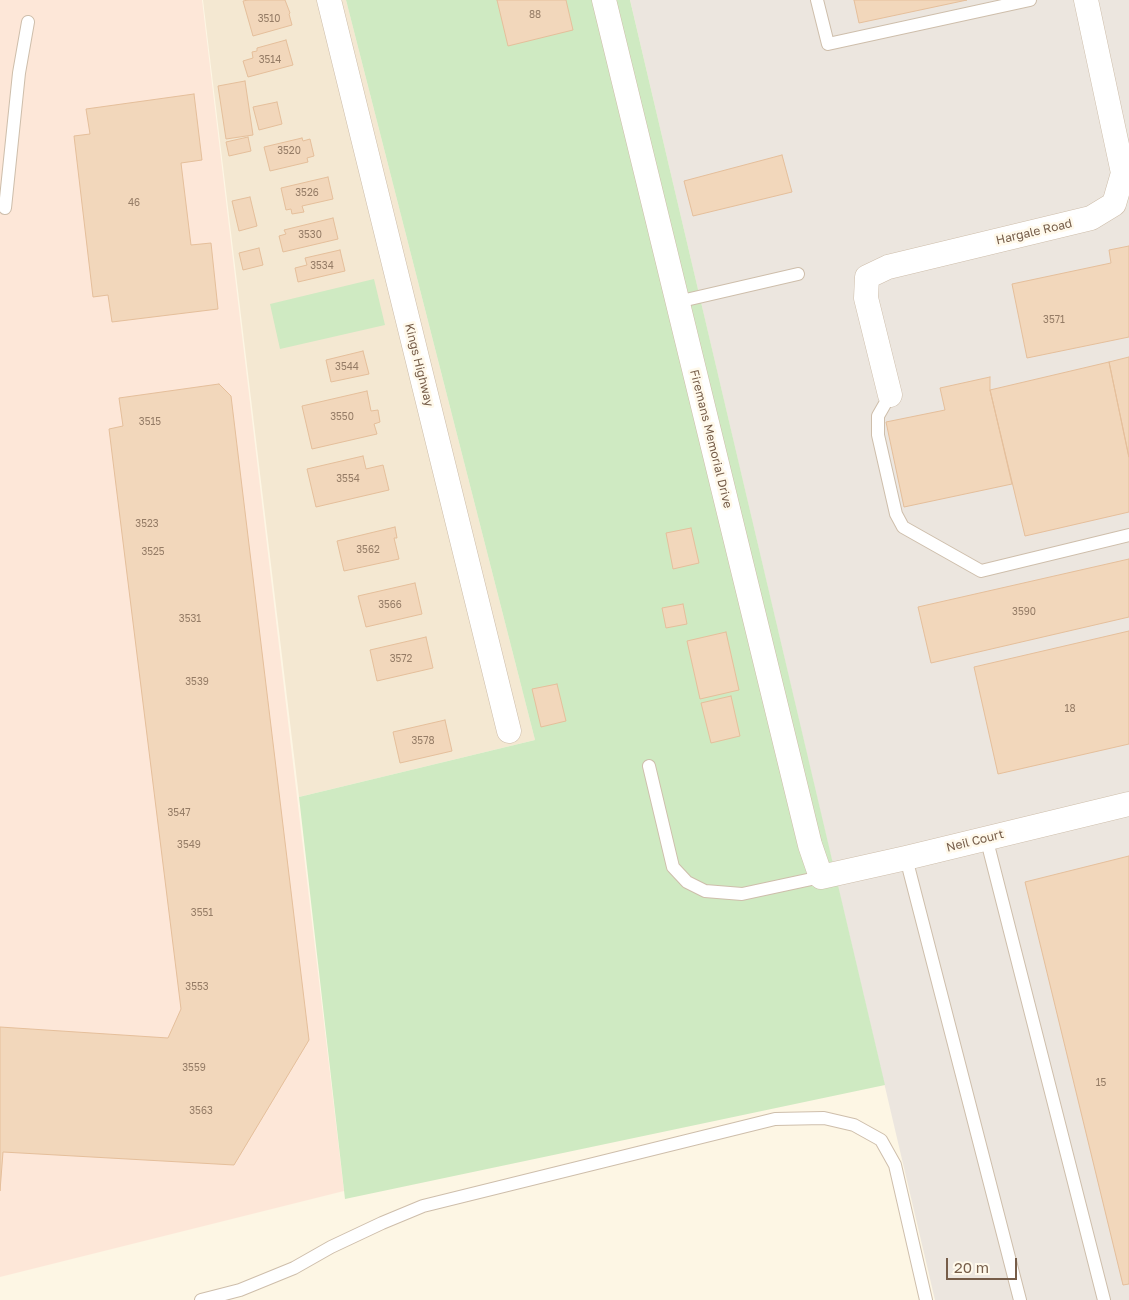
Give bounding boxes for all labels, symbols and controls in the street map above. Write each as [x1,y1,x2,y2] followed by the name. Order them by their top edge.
[529,9,541,21] house number: 88
[258,13,280,25] house number: 3510
[259,54,281,66] house number: 3514
[277,145,301,157] house number: 3520
[295,187,319,199] house number: 3526
[128,197,140,209] house number: 46
[995,216,1073,248] street label: Hargale Road
[298,229,322,241] house number: 3530
[310,260,334,272] house number: 3534
[1043,314,1065,326] house number: 3571
[402,322,436,408] street label: Kings Highway
[335,361,359,373] house number: 3544
[687,368,735,510] street label: Firemans Memorial Drive
[330,411,354,423] house number: 3550
[139,416,161,428] house number: 3515
[336,473,360,485] house number: 3554
[135,518,159,530] house number: 3523
[356,544,380,556] house number: 3562
[141,546,165,558] house number: 3525
[378,599,402,611] house number: 3566
[1012,606,1036,618] house number: 3590
[179,613,201,625] house number: 3531
[390,653,412,665] house number: 3572
[185,676,209,688] house number: 3539
[1065,703,1075,715] house number: 18
[411,735,435,747] house number: 3578
[167,807,191,819] house number: 3547
[945,827,1005,855] street label: Neil Court
[177,839,201,851] house number: 3549
[191,907,213,919] house number: 3551
[185,981,209,993] house number: 3553
[182,1062,206,1074] house number: 3559
[1096,1077,1106,1089] house number: 15
[189,1105,213,1117] house number: 3563
[949,1248,1020,1280] scale bar
[954,1258,989,1276] text: 20 m

